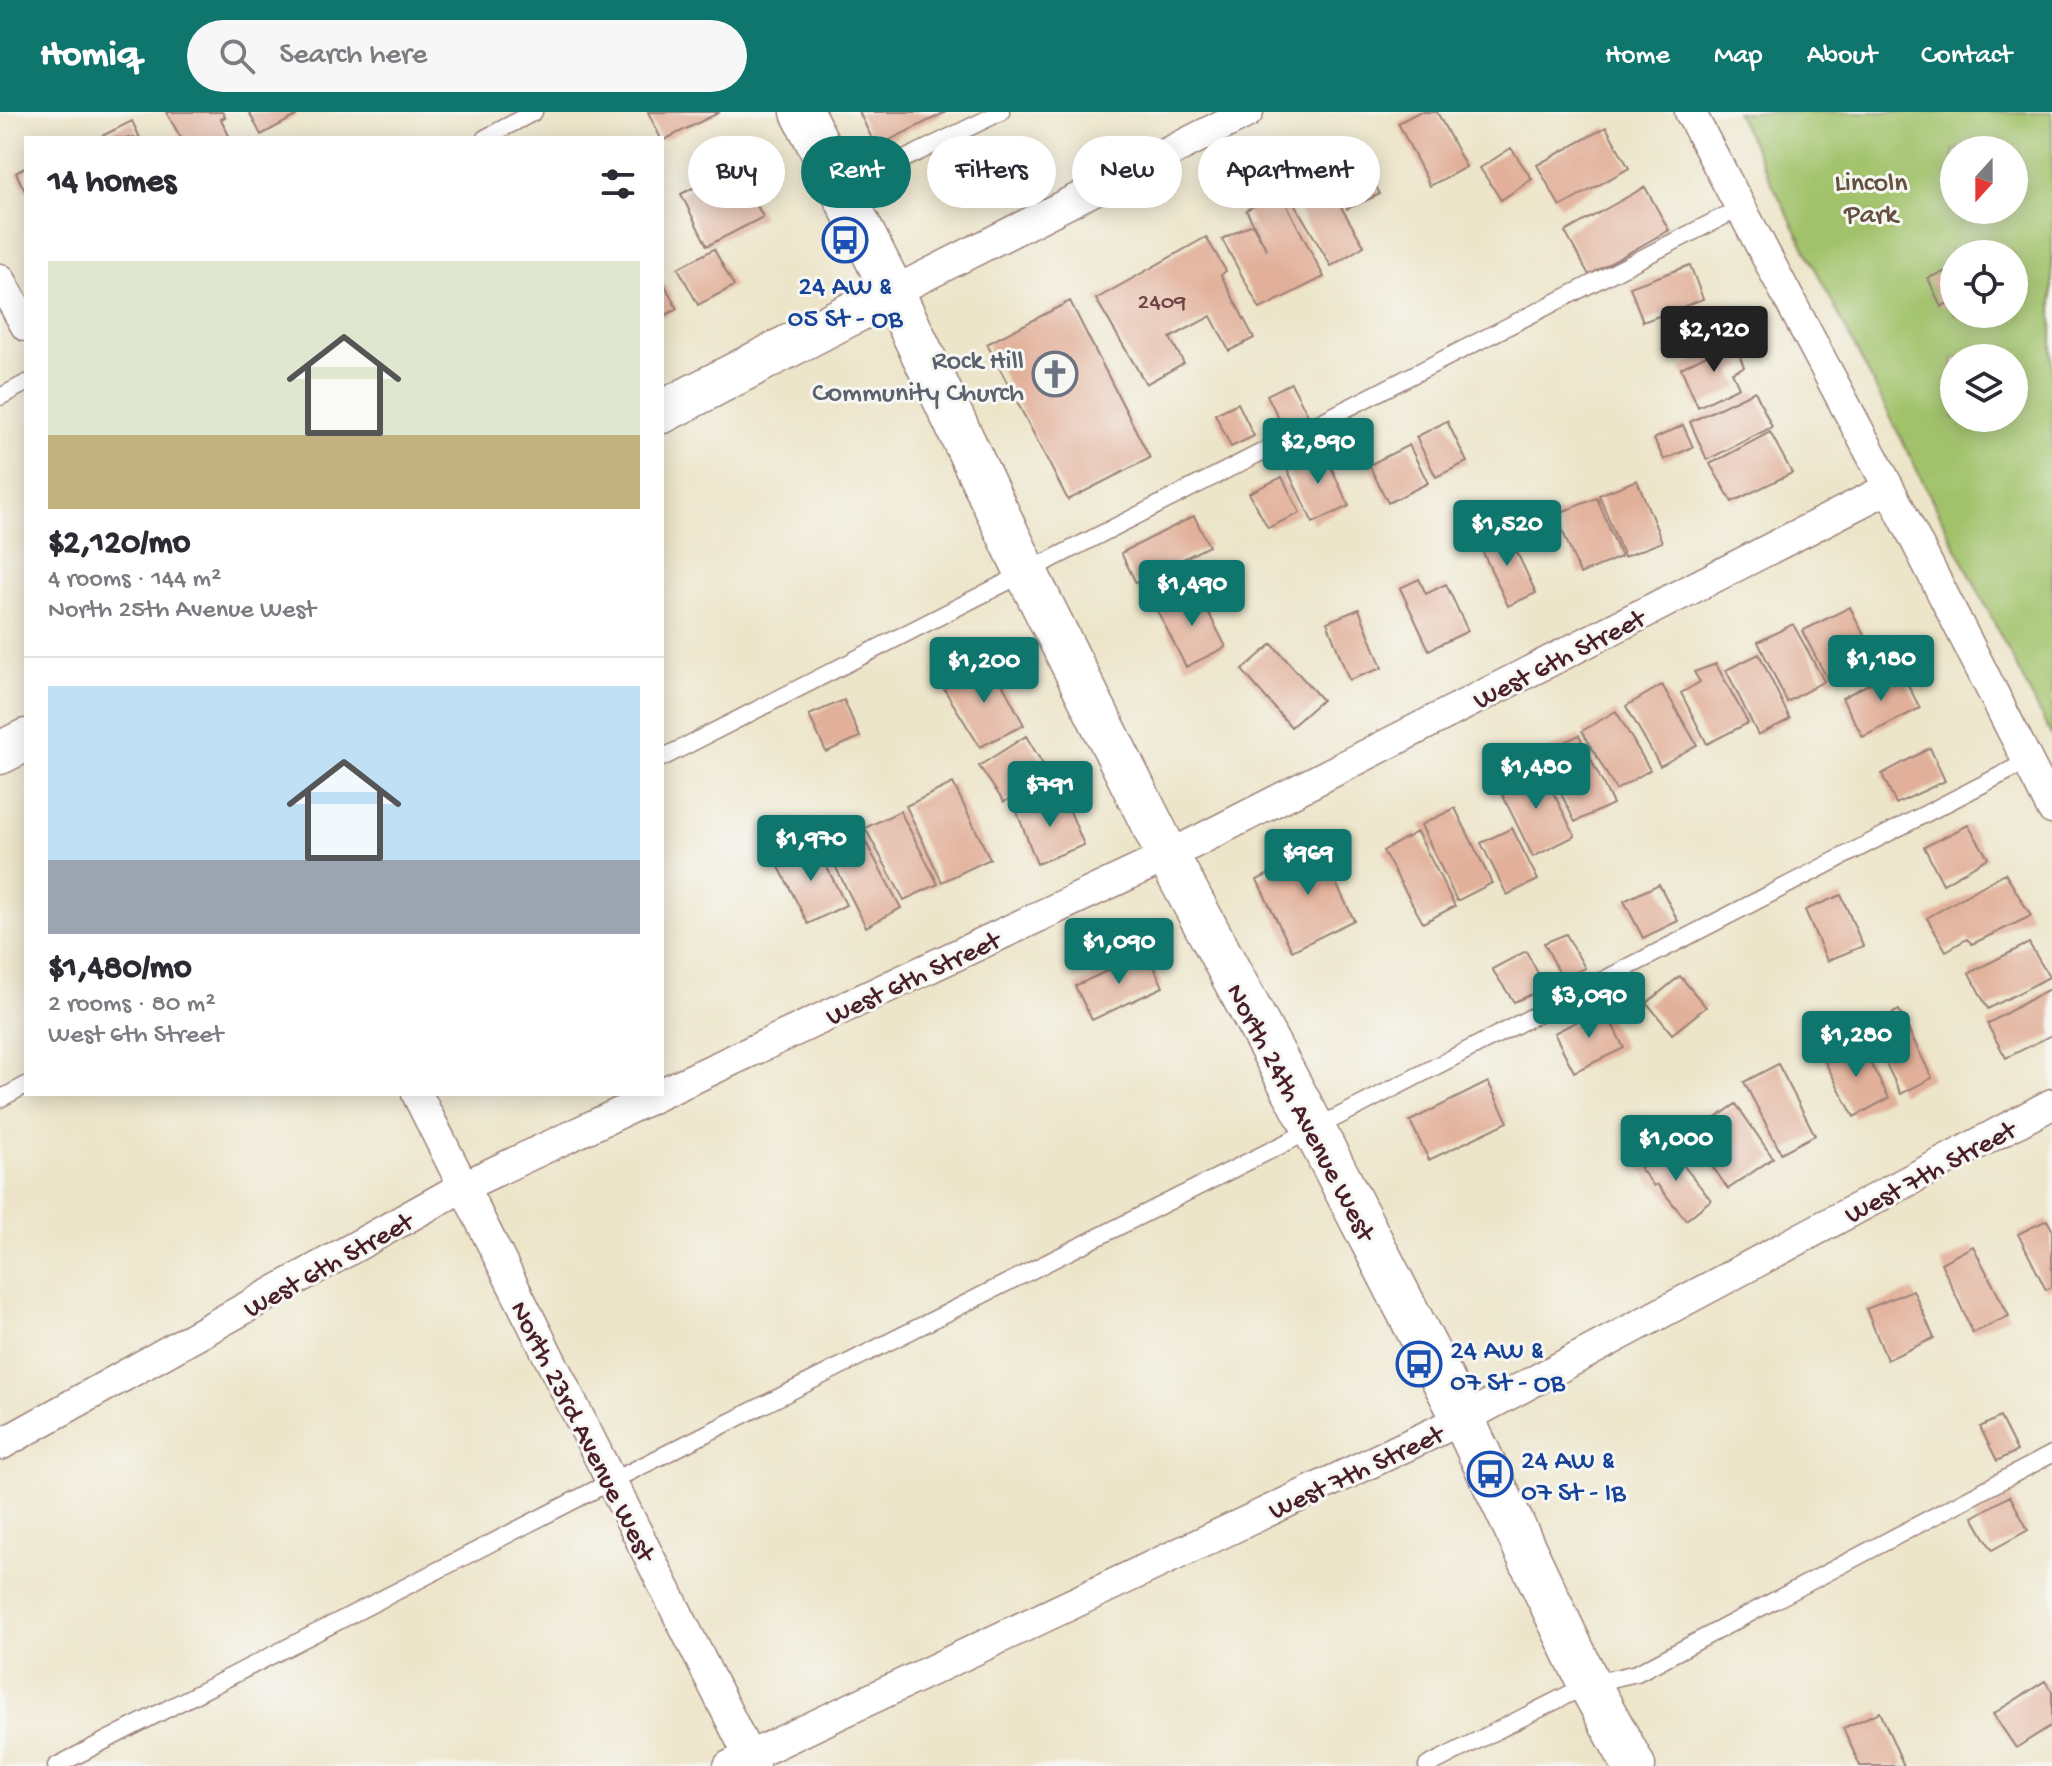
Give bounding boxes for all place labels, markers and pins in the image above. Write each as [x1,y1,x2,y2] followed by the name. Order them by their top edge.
[821,216,869,264] bus stop icon: 24 AW & 05 St - OB
[788,272,903,337] place label: 24 AW & 05 St - OB
[1649,306,1779,374] pin: $2,120
[812,346,1024,411] place label: Rock Hill Community Church
[1031,350,1079,398] church icon: Rock Hill Community Church
[1253,418,1383,486] pin: $2,890
[1442,500,1572,568] pin: $1,520
[1127,560,1257,628] pin: $1,490
[1816,635,1946,703] pin: $1,180
[919,637,1049,705] pin: $1,200
[1471,743,1601,811] pin: $1,480
[1003,761,1097,829] pin: $791
[746,815,876,883] pin: $1,970
[1261,829,1355,897] pin: $969
[1054,918,1184,986] pin: $1,090
[1524,972,1654,1040] pin: $3,090
[1791,1011,1921,1079] pin: $1,280
[1611,1115,1741,1183] pin: $1,000
[1450,1336,1565,1401] place label: 24 AW & 07 St - OB
[1395,1340,1443,1388] bus stop icon: 24 AW & 07 St - OB
[1521,1446,1626,1511] place label: 24 AW & 07 St - IB
[1466,1450,1514,1498] bus stop icon: 24 AW & 07 St - IB

